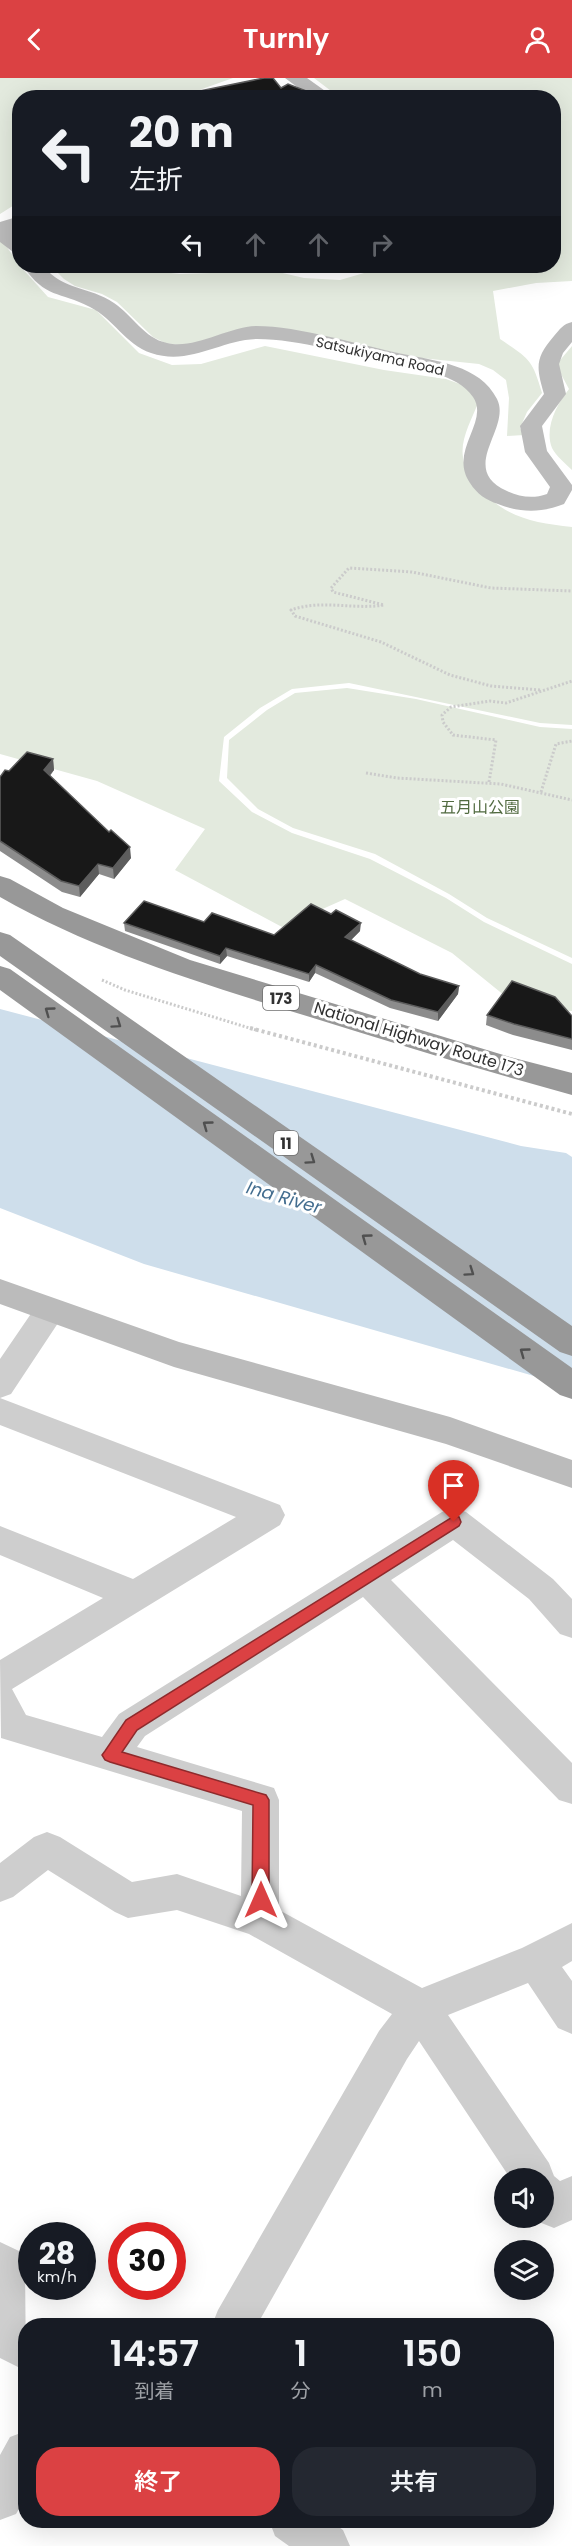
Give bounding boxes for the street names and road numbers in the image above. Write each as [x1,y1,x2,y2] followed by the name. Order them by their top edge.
[314,332,446,380] street label: Satsukiyama Road
[263,986,299,1010] road number: 173
[311,996,527,1082] street label: National Highway Route 173
[274,1131,298,1155] road number: 11

